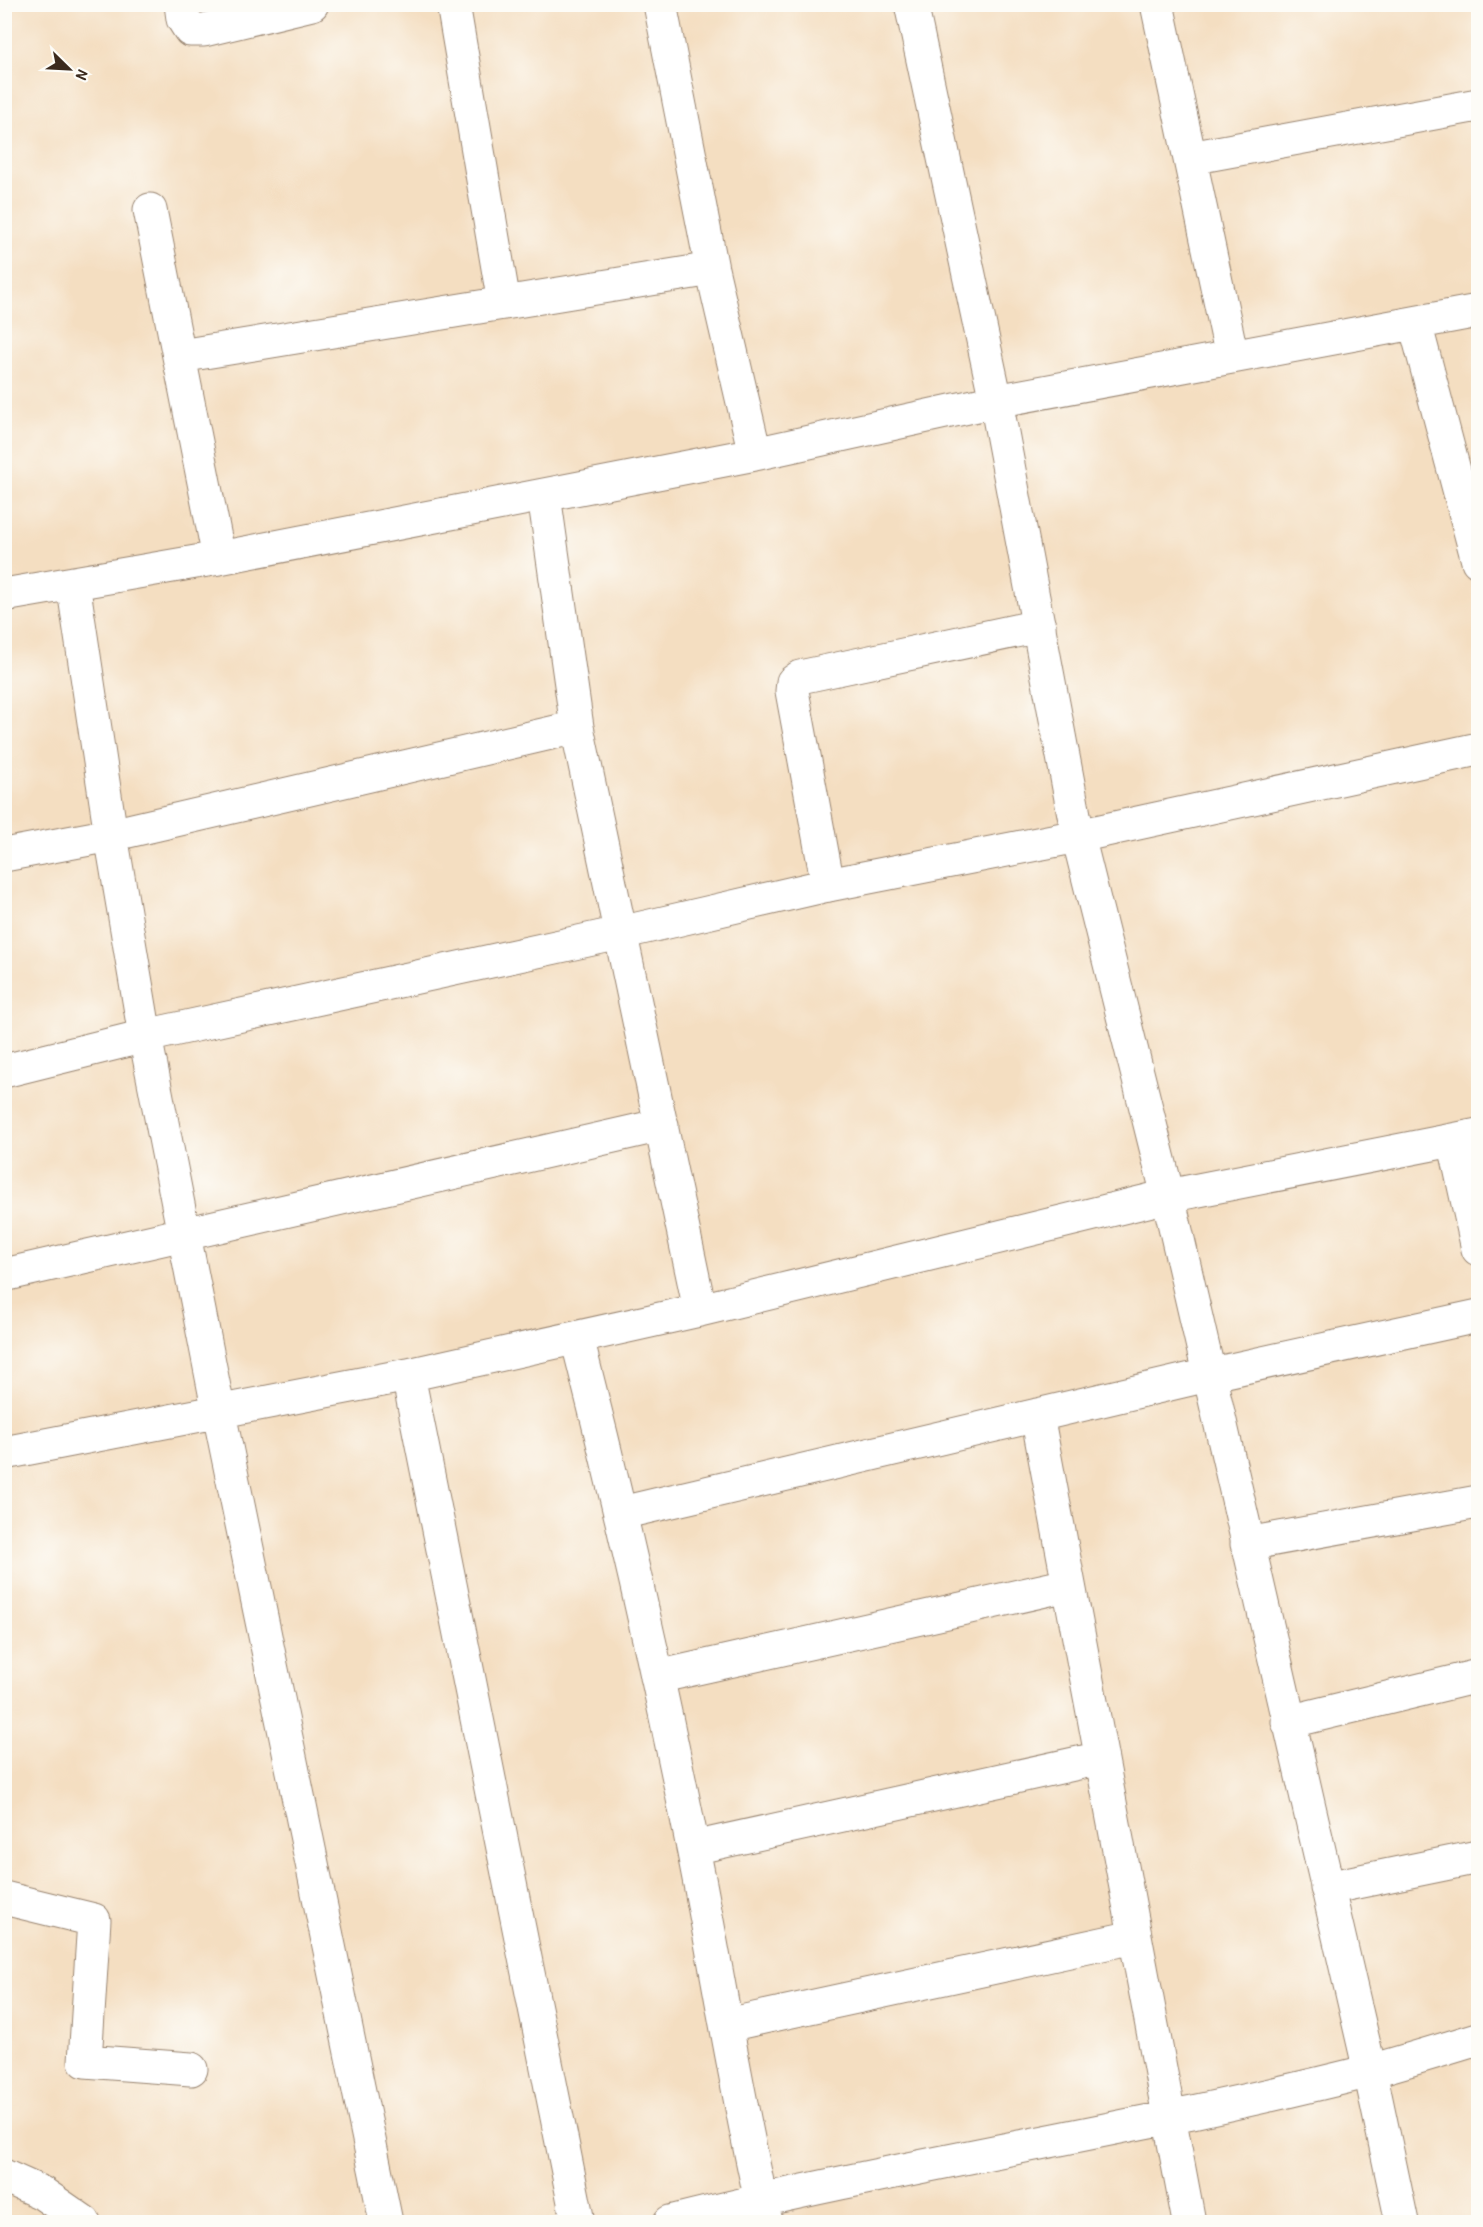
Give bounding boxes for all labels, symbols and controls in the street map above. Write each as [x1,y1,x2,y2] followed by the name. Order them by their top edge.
[39,39,99,99] north arrow
[71,67,94,84] text: N

